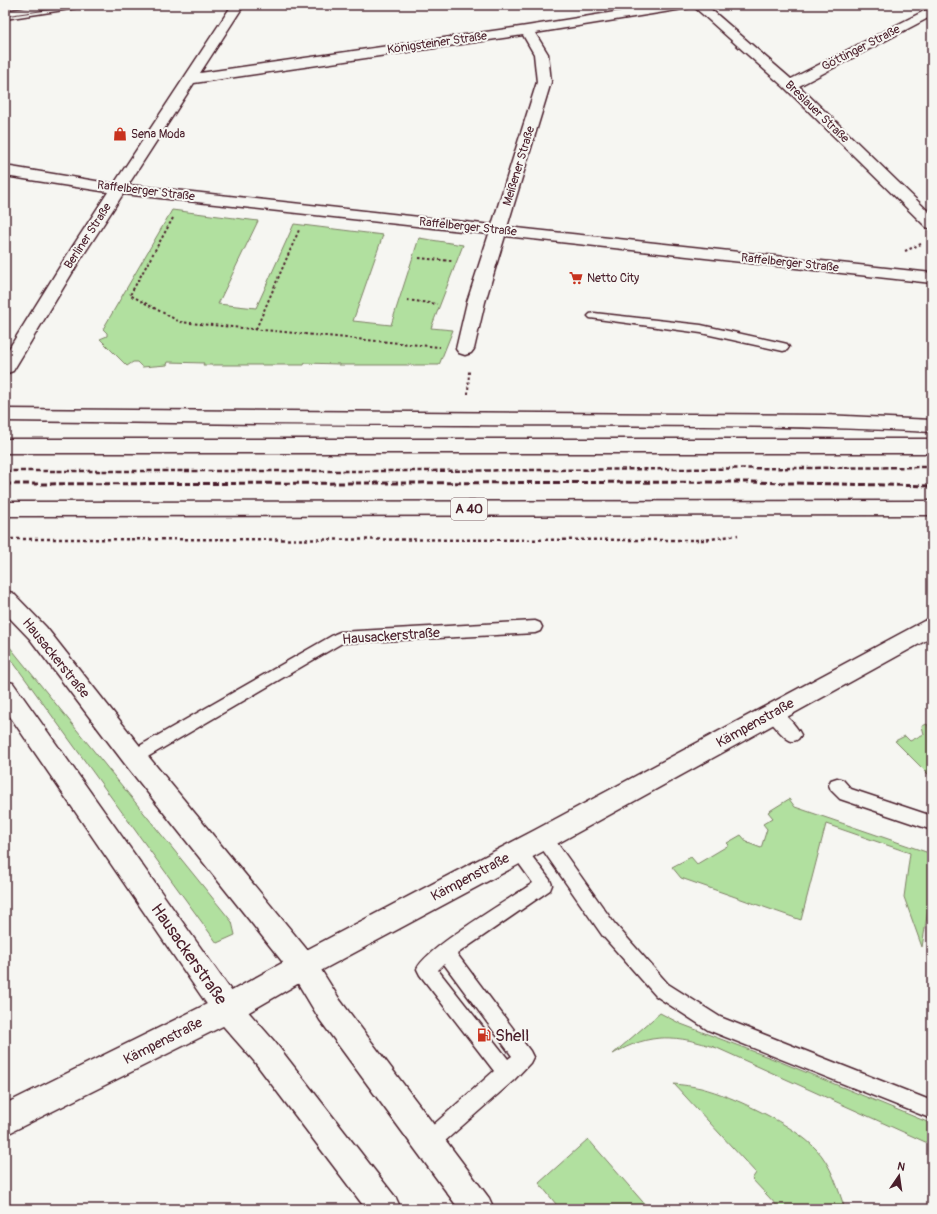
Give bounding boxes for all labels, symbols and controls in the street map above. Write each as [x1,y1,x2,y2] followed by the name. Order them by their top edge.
[819,22,903,74] street label: Göttinger Straße
[386,29,488,57] street label: Königsteiner Straße
[782,78,852,146] street label: Breslauer Straße
[500,124,538,208] street label: Meißener Straße
[112,126,128,142] shop icon: Sena Moda
[131,127,186,142] place label: Sena Moda
[96,178,196,204] street label: Raffelberger Straße
[61,200,115,272] street label: Berliner Straße
[418,214,518,240] street label: Raffelberger Straße
[740,250,840,276] street label: Raffelberger Straße
[568,270,584,286] supermarket icon: Netto City
[587,271,639,286] place label: Netto City
[451,498,487,520] road number: A 40
[19,615,93,701] street label: Hausackerstraße
[342,624,440,648] street label: Hausackerstraße
[713,695,797,751] street label: Kämpenstraße
[428,849,512,905] street label: Kämpenstraße
[146,899,232,1009] street label: Hausackerstraße
[121,1014,205,1068] street label: Kämpenstraße
[495,1025,529,1046] place label: Shell
[476,1027,492,1043] fuel station icon: Shell
[879,1156,919,1196] north arrow
[896,1160,907,1174] text: N

